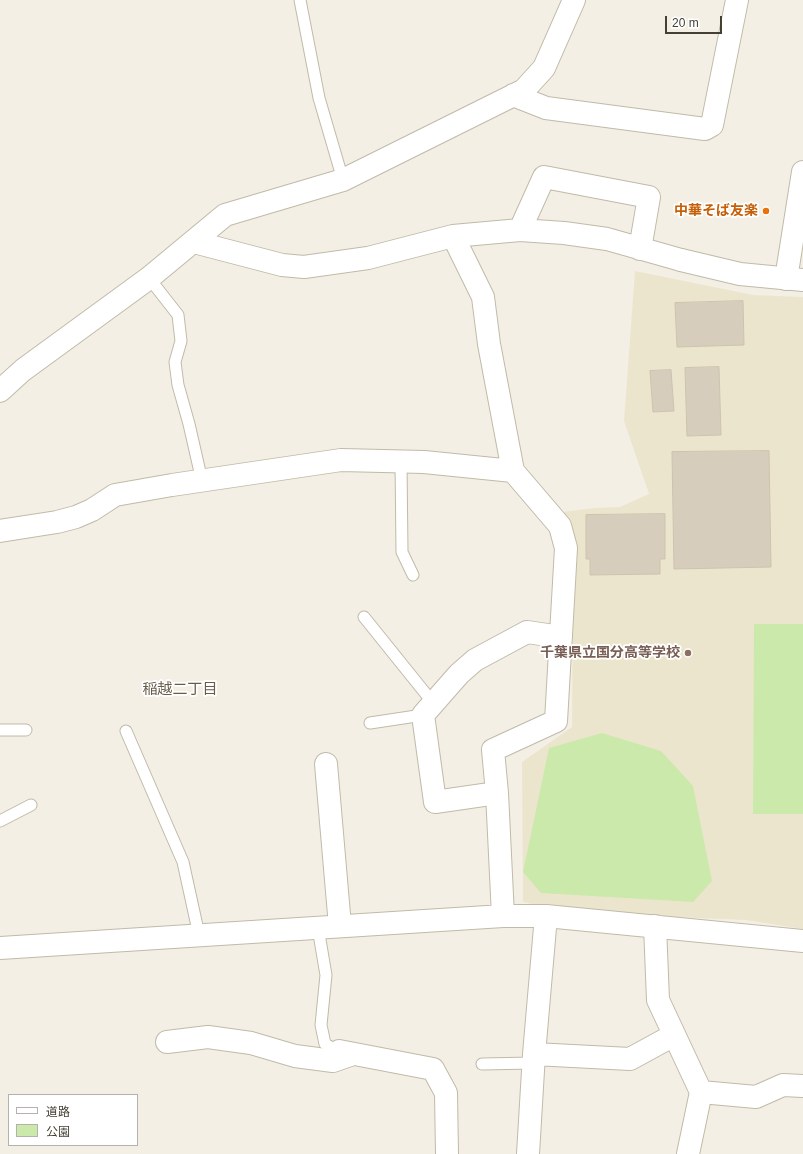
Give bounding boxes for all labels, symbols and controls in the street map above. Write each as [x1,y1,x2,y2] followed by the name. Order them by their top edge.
[667,8,724,34] scale bar
[672,16,699,30] text: 20 m
[674,203,758,219] place label: 中華そば友楽
[761,206,771,216] marker: 中華そば友楽
[540,645,680,661] place label: 千葉県立国分高等学校
[683,648,693,658] marker: 千葉県立国分高等学校
[143,681,217,699] district label: 稲越二丁目
[8,1094,138,1146] legend
[46,1105,70,1119] text: 道路
[46,1125,70,1139] text: 公園

